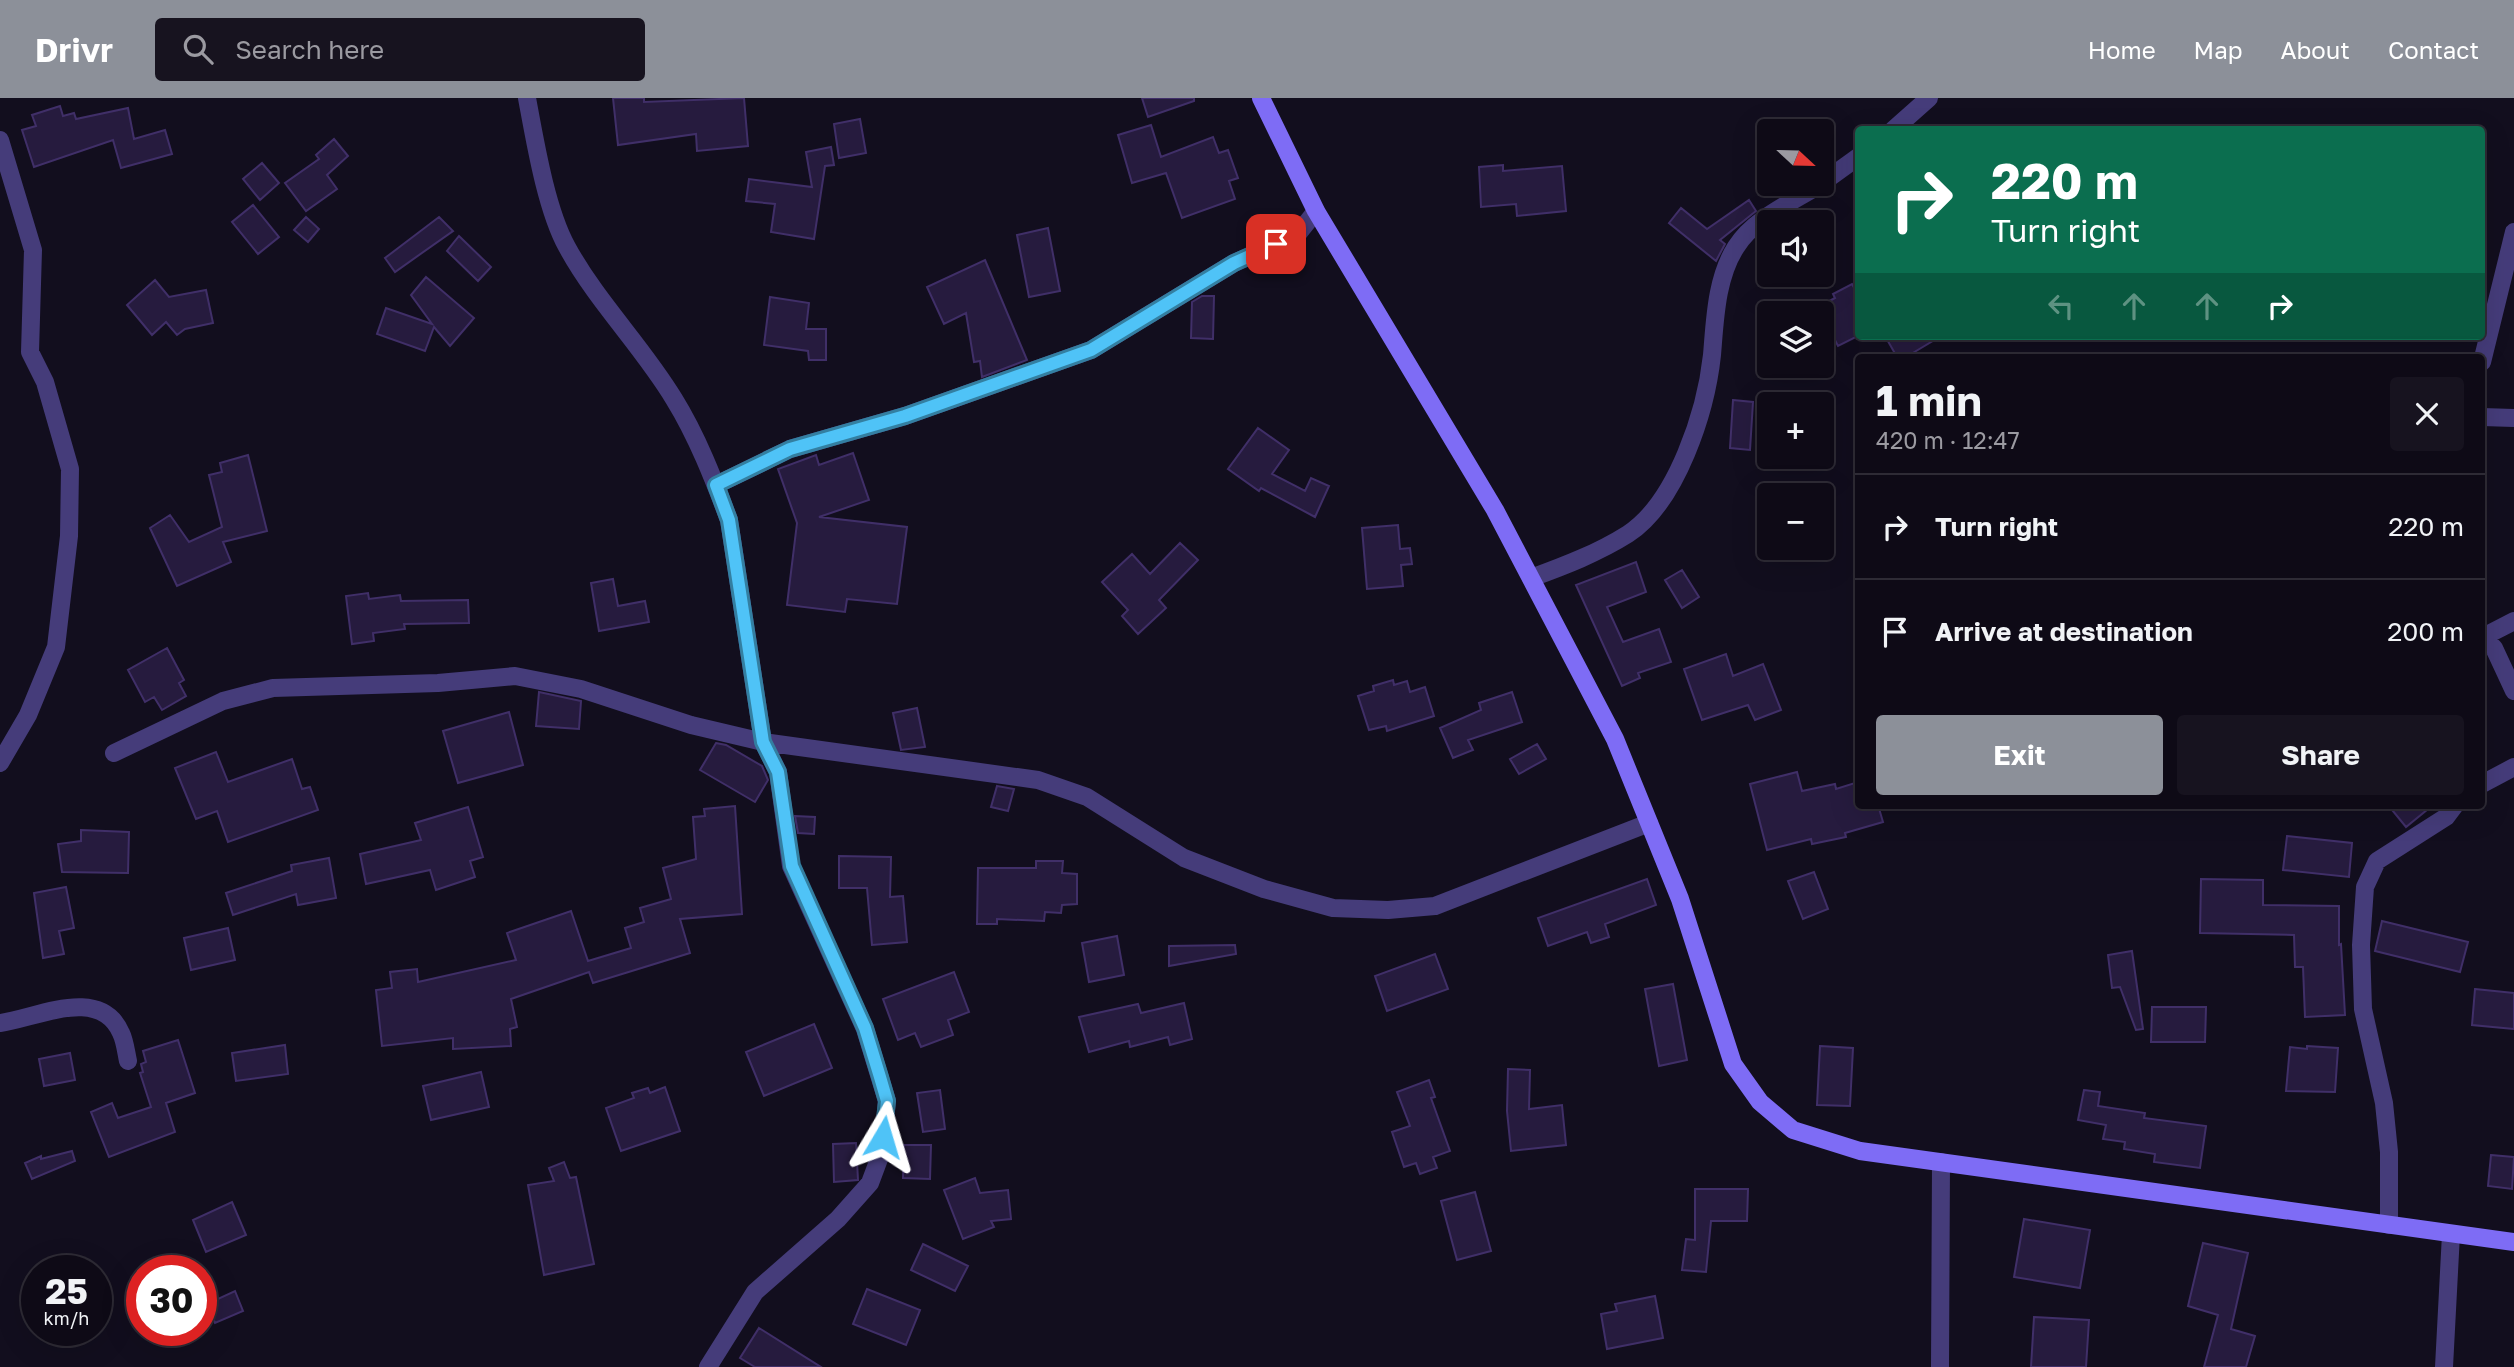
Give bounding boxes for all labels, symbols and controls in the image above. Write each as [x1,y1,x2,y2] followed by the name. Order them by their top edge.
[155,18,645,81] search box
[35,30,113,69] text: Drivr
[179,30,217,68] icon: search
[235,34,384,65] text: Search here
[2088,35,2156,64] text: Home
[2194,35,2243,64] text: Map
[2281,35,2350,64] text: About
[2388,35,2479,64] text: Contact
[1757,119,1834,196] north arrow
[1757,119,1834,560] map controls
[1991,151,2138,210] text: 220 m
[1876,154,1967,245] icon: right
[1757,210,1834,287] button: sound
[1991,211,2140,249] text: Turn right
[1246,214,1306,274] pin
[1257,225,1295,263] icon: arrive
[2042,287,2080,325] icon: left
[2115,287,2153,325] icon: ahead
[2188,287,2226,325] icon: ahead
[2261,287,2299,325] icon: right
[1757,301,1834,378] button: layers
[1876,375,1982,425] text: 1 min
[2390,377,2464,451] button: close
[1757,392,1834,469] button: +
[1876,426,2020,454] text: 420 m · 12:47
[1757,483,1834,560] button: −
[1876,508,1914,546] icon: right
[1935,511,2058,542] text: Turn right
[2388,511,2464,542] text: 220 m
[1876,613,1914,651] icon: arrive
[1935,616,2193,647] text: Arrive at destination
[2387,616,2464,647] text: 200 m
[1876,715,2163,795] button: Exit
[2177,715,2464,795] button: Share
[846,1100,920,1174] position arrow
[126,1255,217,1346] speed limit sign: 30
[45,1270,88,1312] text: 25
[44,1307,89,1329] text: km/h

